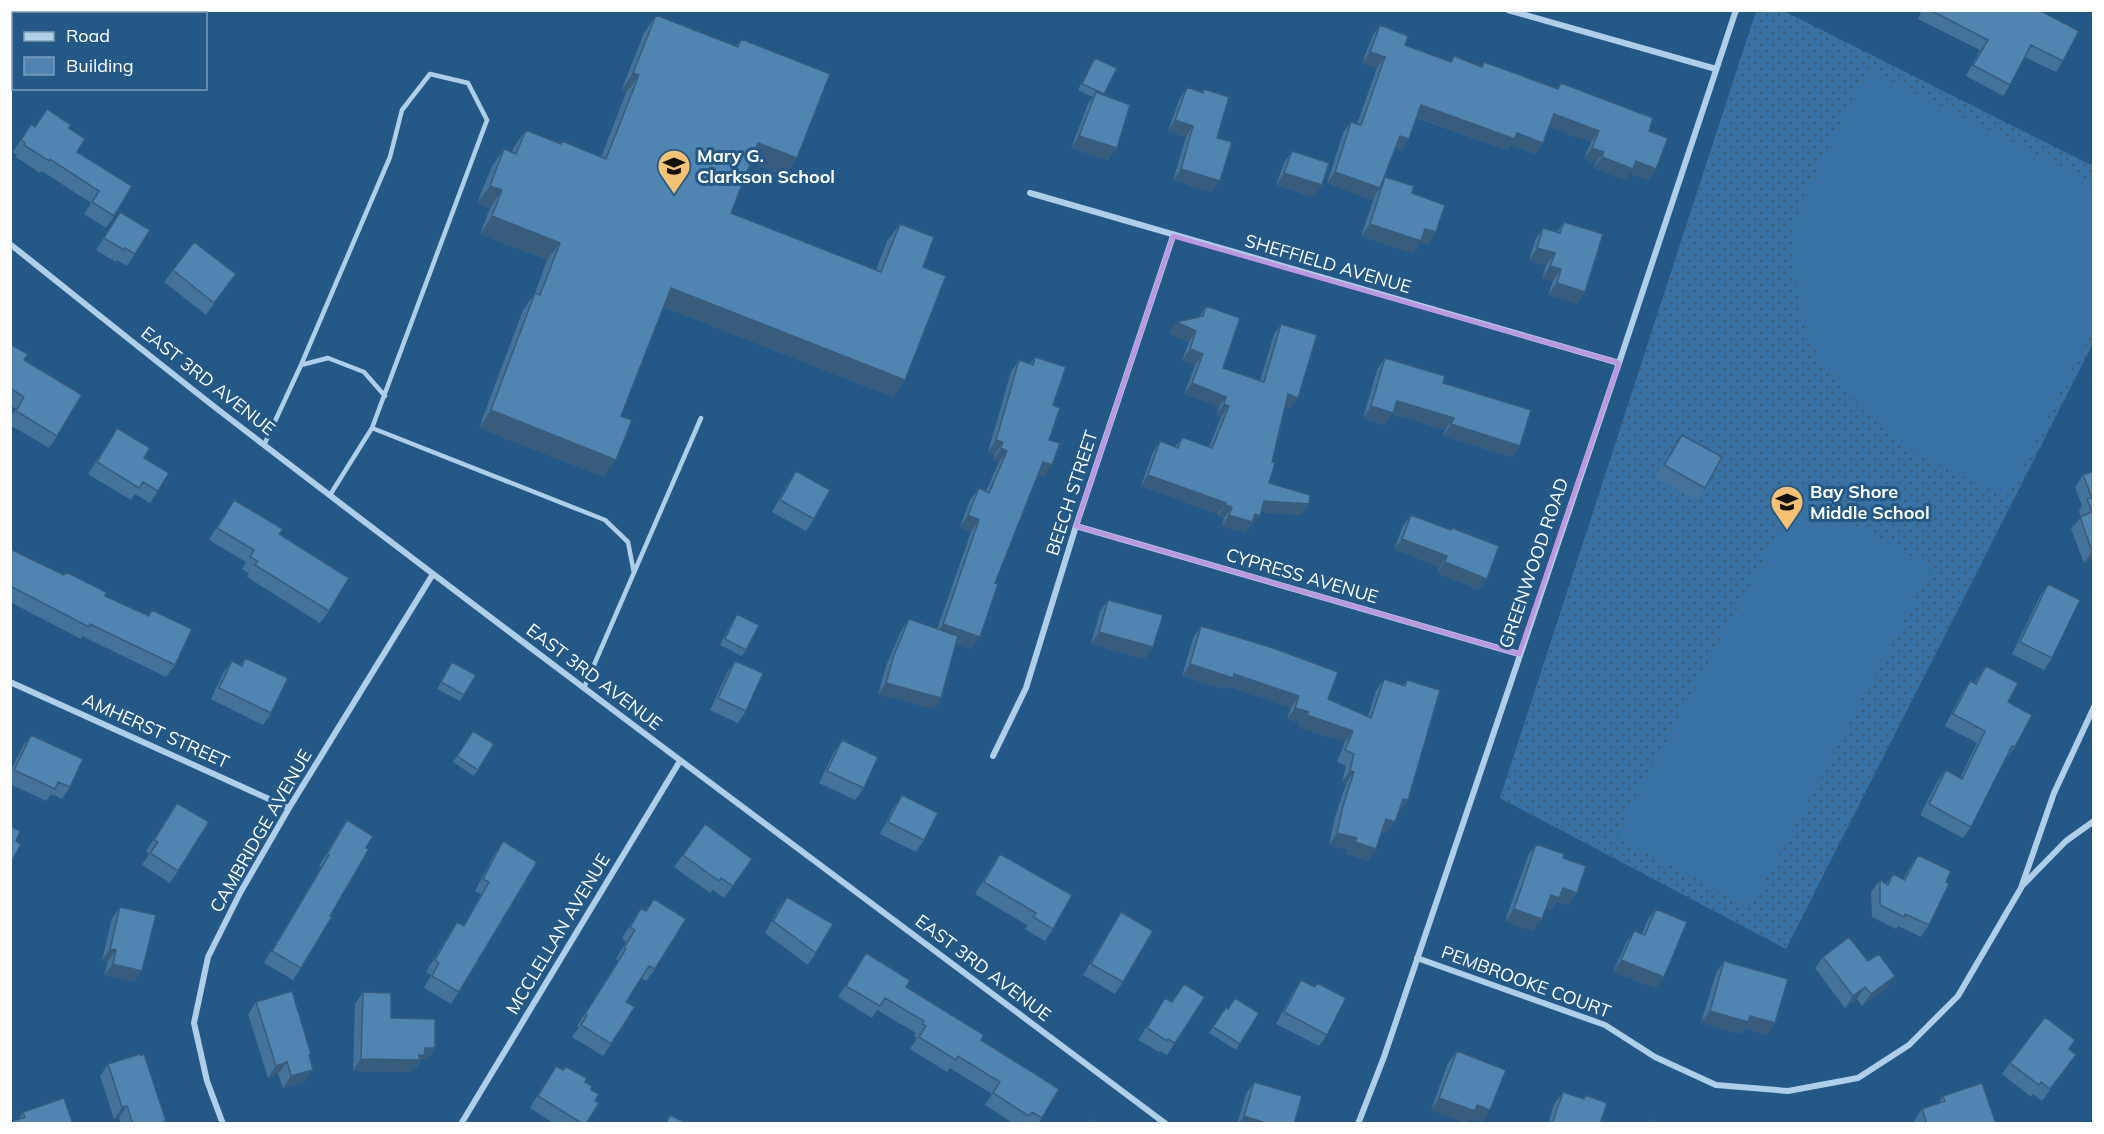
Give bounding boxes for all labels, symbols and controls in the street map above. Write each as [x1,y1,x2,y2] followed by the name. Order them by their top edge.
[12,12,207,90] legend
[66,24,110,47] text: Road
[66,54,134,77] text: Building
[697,144,835,188] place label: Mary G. Clarkson School
[656,148,692,195] school or university icon: Mary G. Clarkson School
[1242,229,1414,298] street label: SHEFFIELD AVENUE
[137,321,280,440] street label: EAST 3RD AVENUE
[1040,427,1103,558] street label: BEECH STREET
[1494,475,1573,651] street label: GREENWOOD ROAD
[1810,480,1930,524] place label: Bay Shore Middle School
[1769,484,1805,531] school or university icon: Bay Shore Middle School
[1223,543,1381,608] street label: CYPRESS AVENUE
[522,618,667,735] street label: EAST 3RD AVENUE
[79,688,233,773] street label: AMHERST STREET
[204,745,317,916] street label: CAMBRIDGE AVENUE
[501,849,615,1018] street label: MCCLELLAN AVENUE
[911,909,1056,1026] street label: EAST 3RD AVENUE
[1438,940,1614,1023] street label: PEMBROOKE COURT

